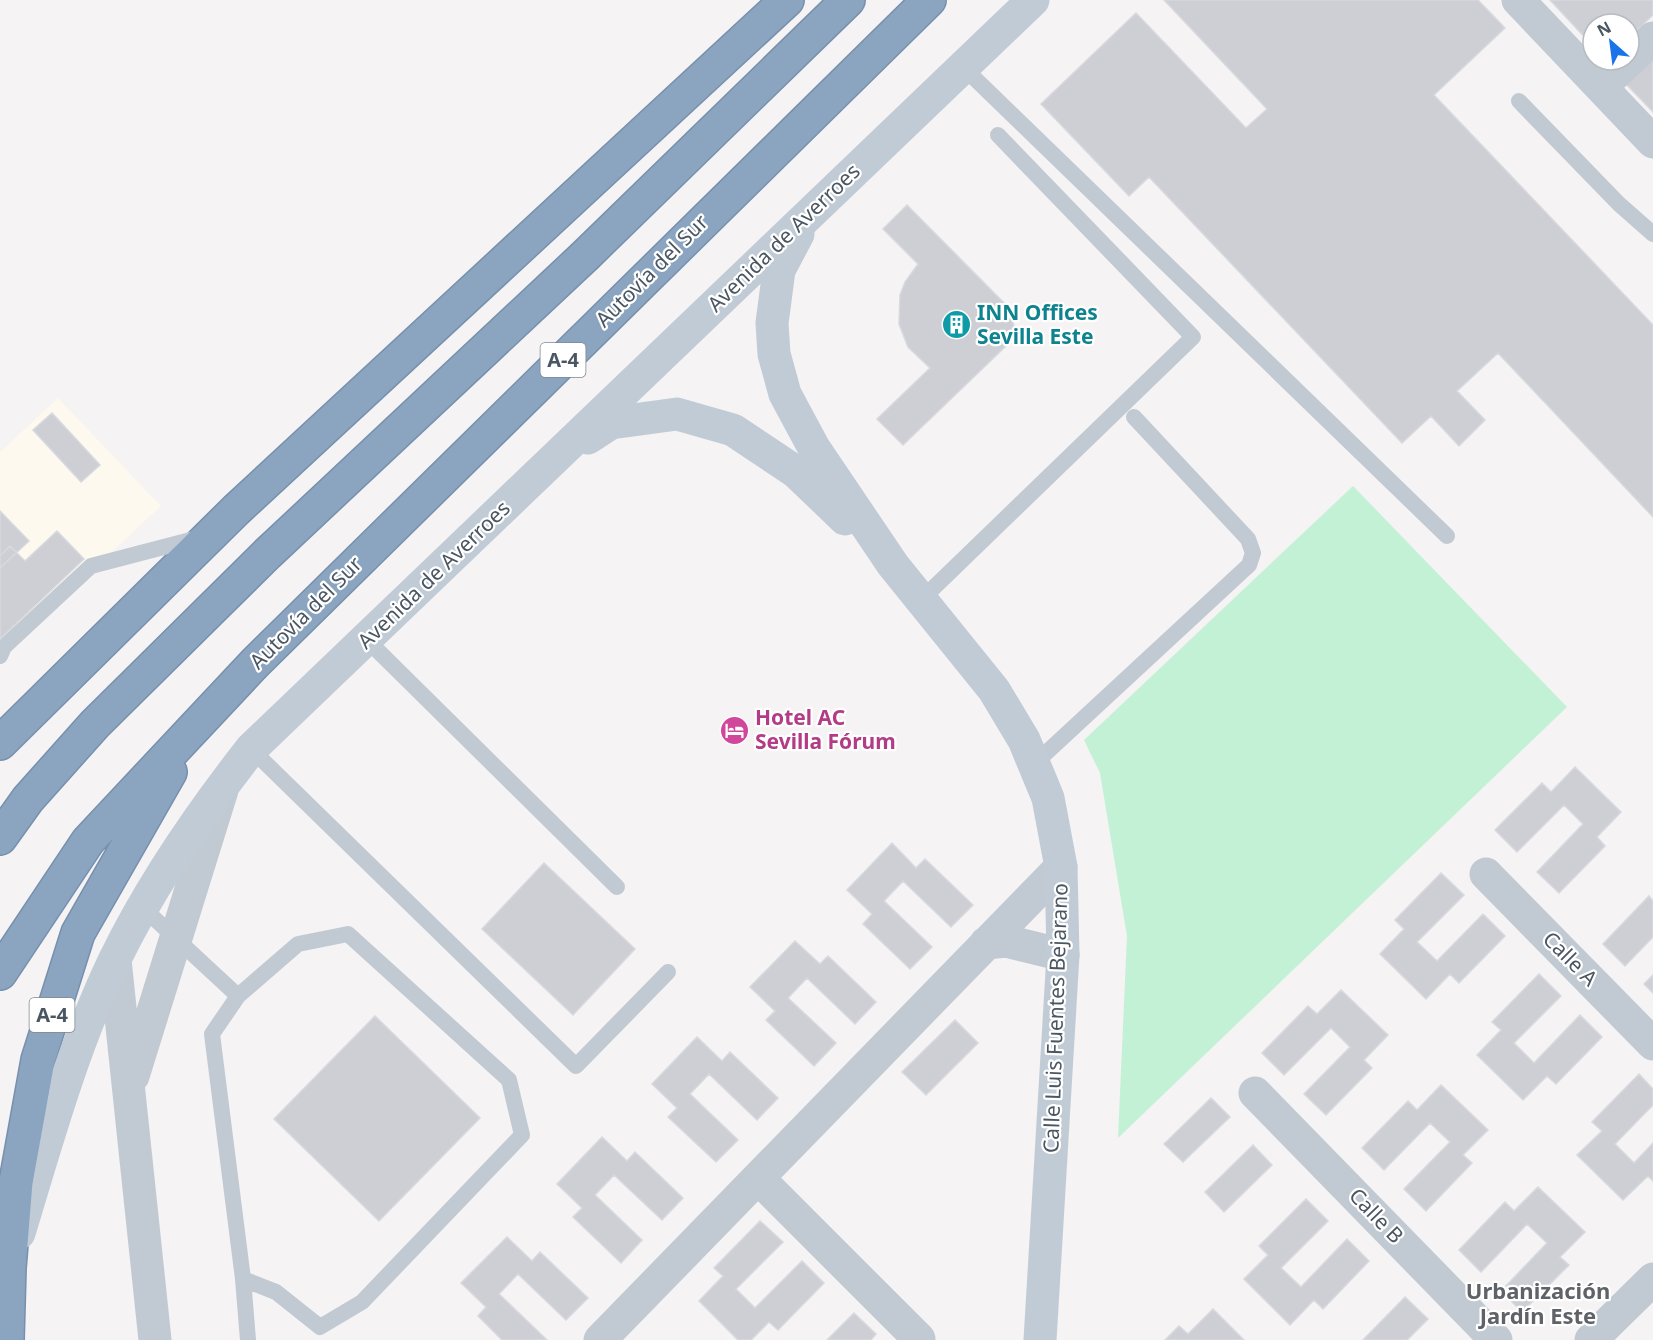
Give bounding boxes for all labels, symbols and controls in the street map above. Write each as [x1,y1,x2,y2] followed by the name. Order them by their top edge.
[1581,12,1641,72] north arrow
[1593,16,1615,42] text: N
[701,157,866,318] street label: Avenida de Averroes
[589,208,714,333] street label: Autovía del Sur
[977,298,1098,350] place label: INN Offices Sevilla Este
[940,309,972,341] building icon: INN Offices Sevilla Este
[540,343,586,377] road number: A-4
[351,494,516,655] street label: Avenida de Averroes
[243,550,368,675] street label: Autovía del Sur
[755,703,896,755] place label: Hotel AC Sevilla Fórum
[718,714,750,746] hotel icon: Hotel AC Sevilla Fórum
[1036,882,1074,1153] street label: Calle Luis Fuentes Bejarano
[1537,925,1605,992] street label: Calle A
[29,998,74,1032] road number: A-4
[1343,1182,1410,1249] street label: Calle B
[1466,1275,1610,1330] district label: Urbanización Jardín Este

